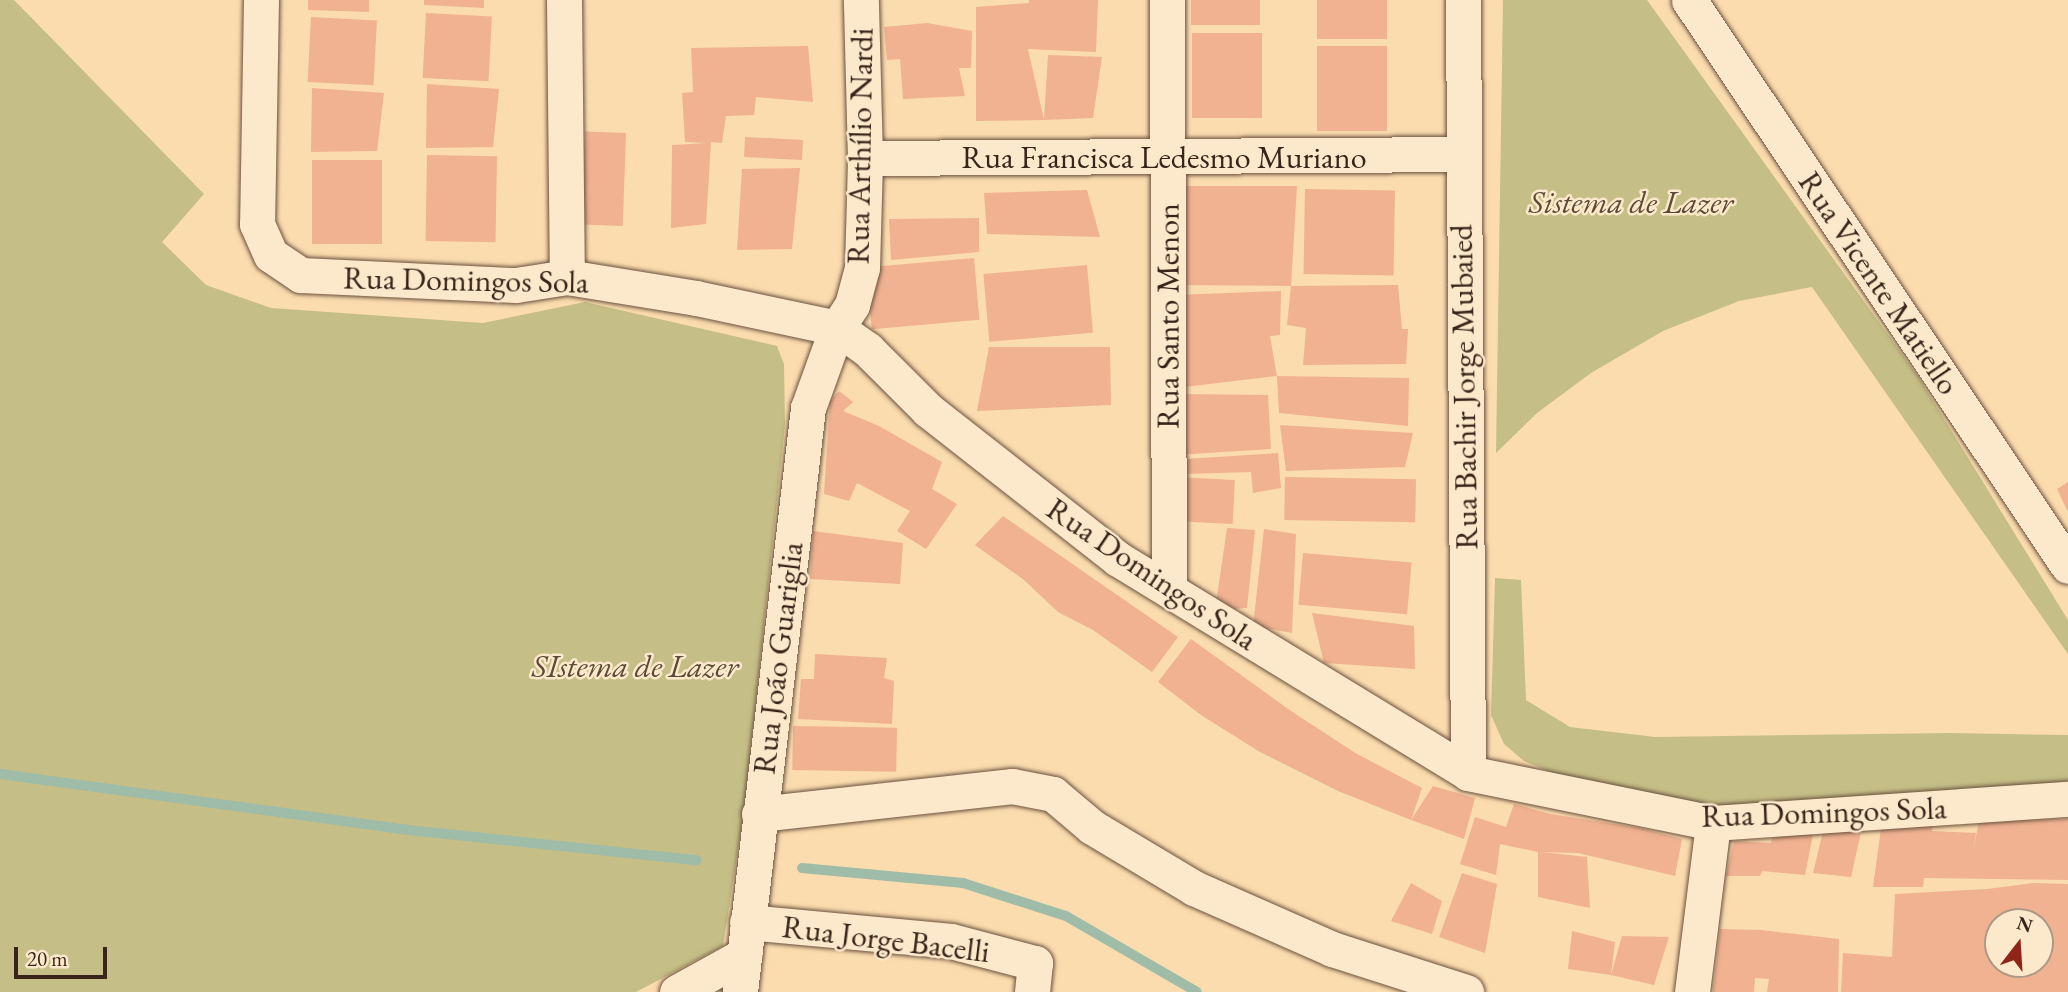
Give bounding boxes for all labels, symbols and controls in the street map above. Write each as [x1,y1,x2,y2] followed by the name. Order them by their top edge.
[839,27,881,265] street label: Rua Arthílio Nardi
[961,138,1367,176] street label: Rua Francisca Ledesmo Muriano
[1790,164,1968,402] street label: Rua Vicente Matiello
[1529,183,1733,221] park label: Sistema de Lazer
[1149,203,1187,429] street label: Rua Santo Menon
[1442,224,1486,550] street label: Rua Bachir Jorge Mubaied
[343,259,589,301] street label: Rua Domingos Sola
[1039,489,1265,659] street label: Rua Domingos Sola
[745,540,811,776] street label: Rua João Guariglia
[532,647,738,685] park label: SIstema de Lazer
[1701,789,1947,835] street label: Rua Domingos Sola
[780,907,992,971] street label: Rua Jorge Bacelli
[1984,908,2054,978] north arrow
[2014,910,2036,939] text: N
[18,932,110,976] scale bar
[27,945,68,972] text: 20 m

